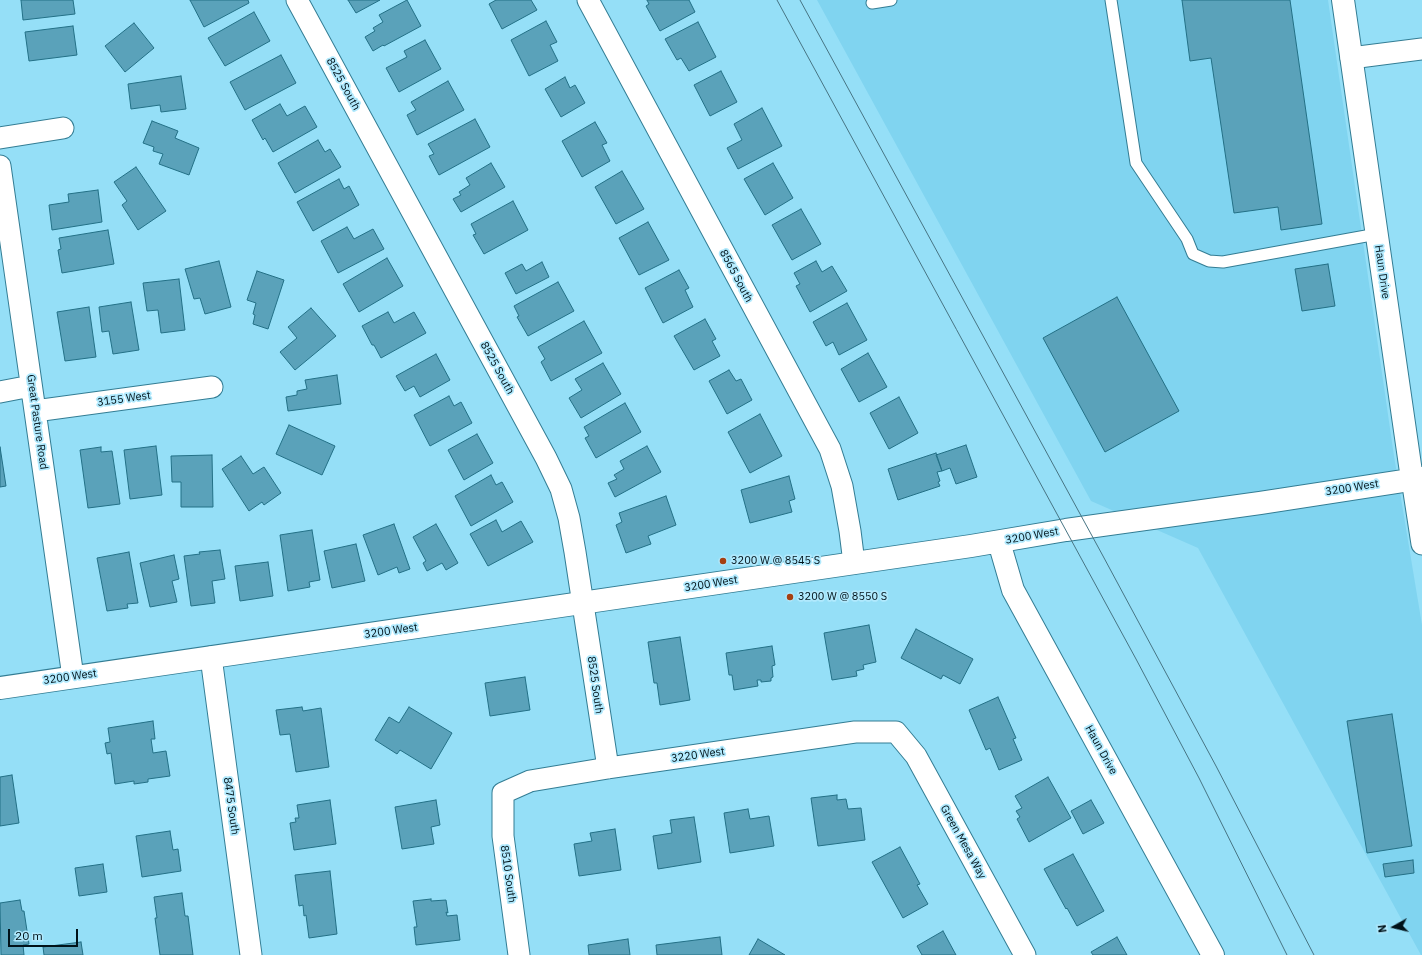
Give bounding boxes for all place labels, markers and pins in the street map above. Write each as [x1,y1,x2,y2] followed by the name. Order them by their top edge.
[731,554,820,568] place label: 3200 W @ 8545 S
[718,556,728,566] marker: 3200 W @ 8545 S
[798,590,887,604] place label: 3200 W @ 8550 S
[785,592,795,602] marker: 3200 W @ 8550 S

